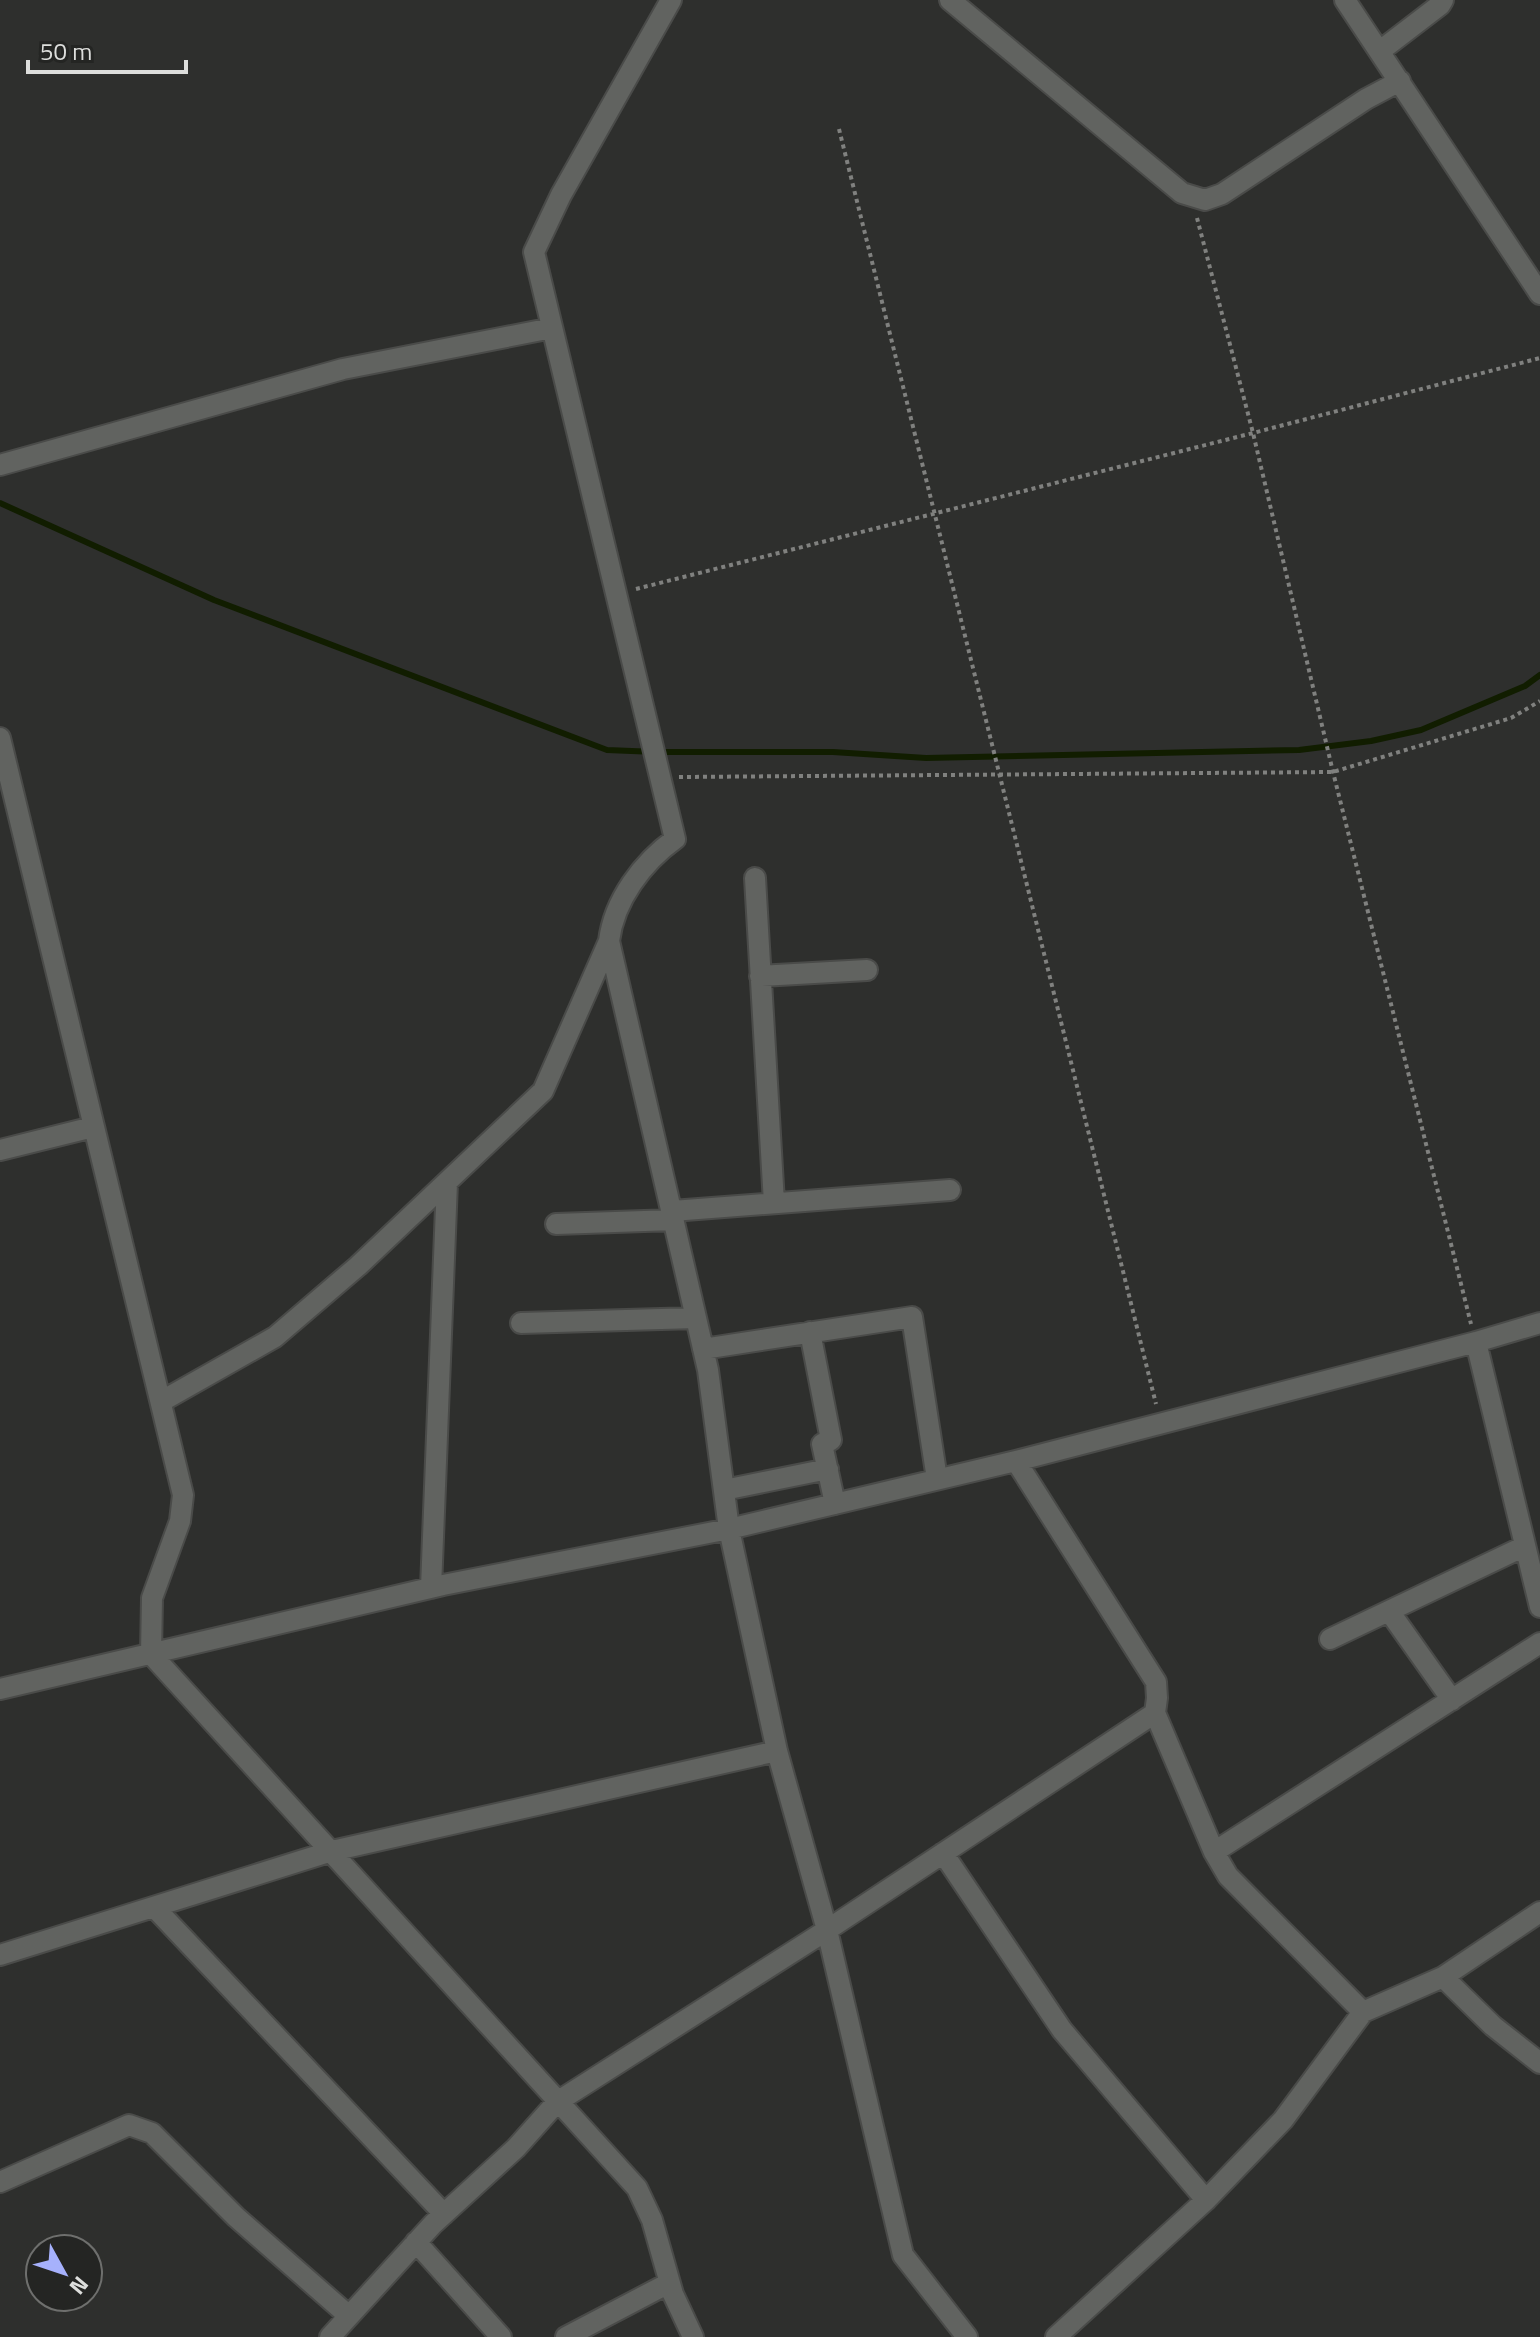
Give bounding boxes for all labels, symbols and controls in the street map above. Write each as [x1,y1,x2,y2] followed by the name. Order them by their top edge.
[28,24,186,74] scale bar
[40,33,92,69] text: 50 m
[24,2233,104,2313] north arrow
[61,2269,97,2303] text: N

